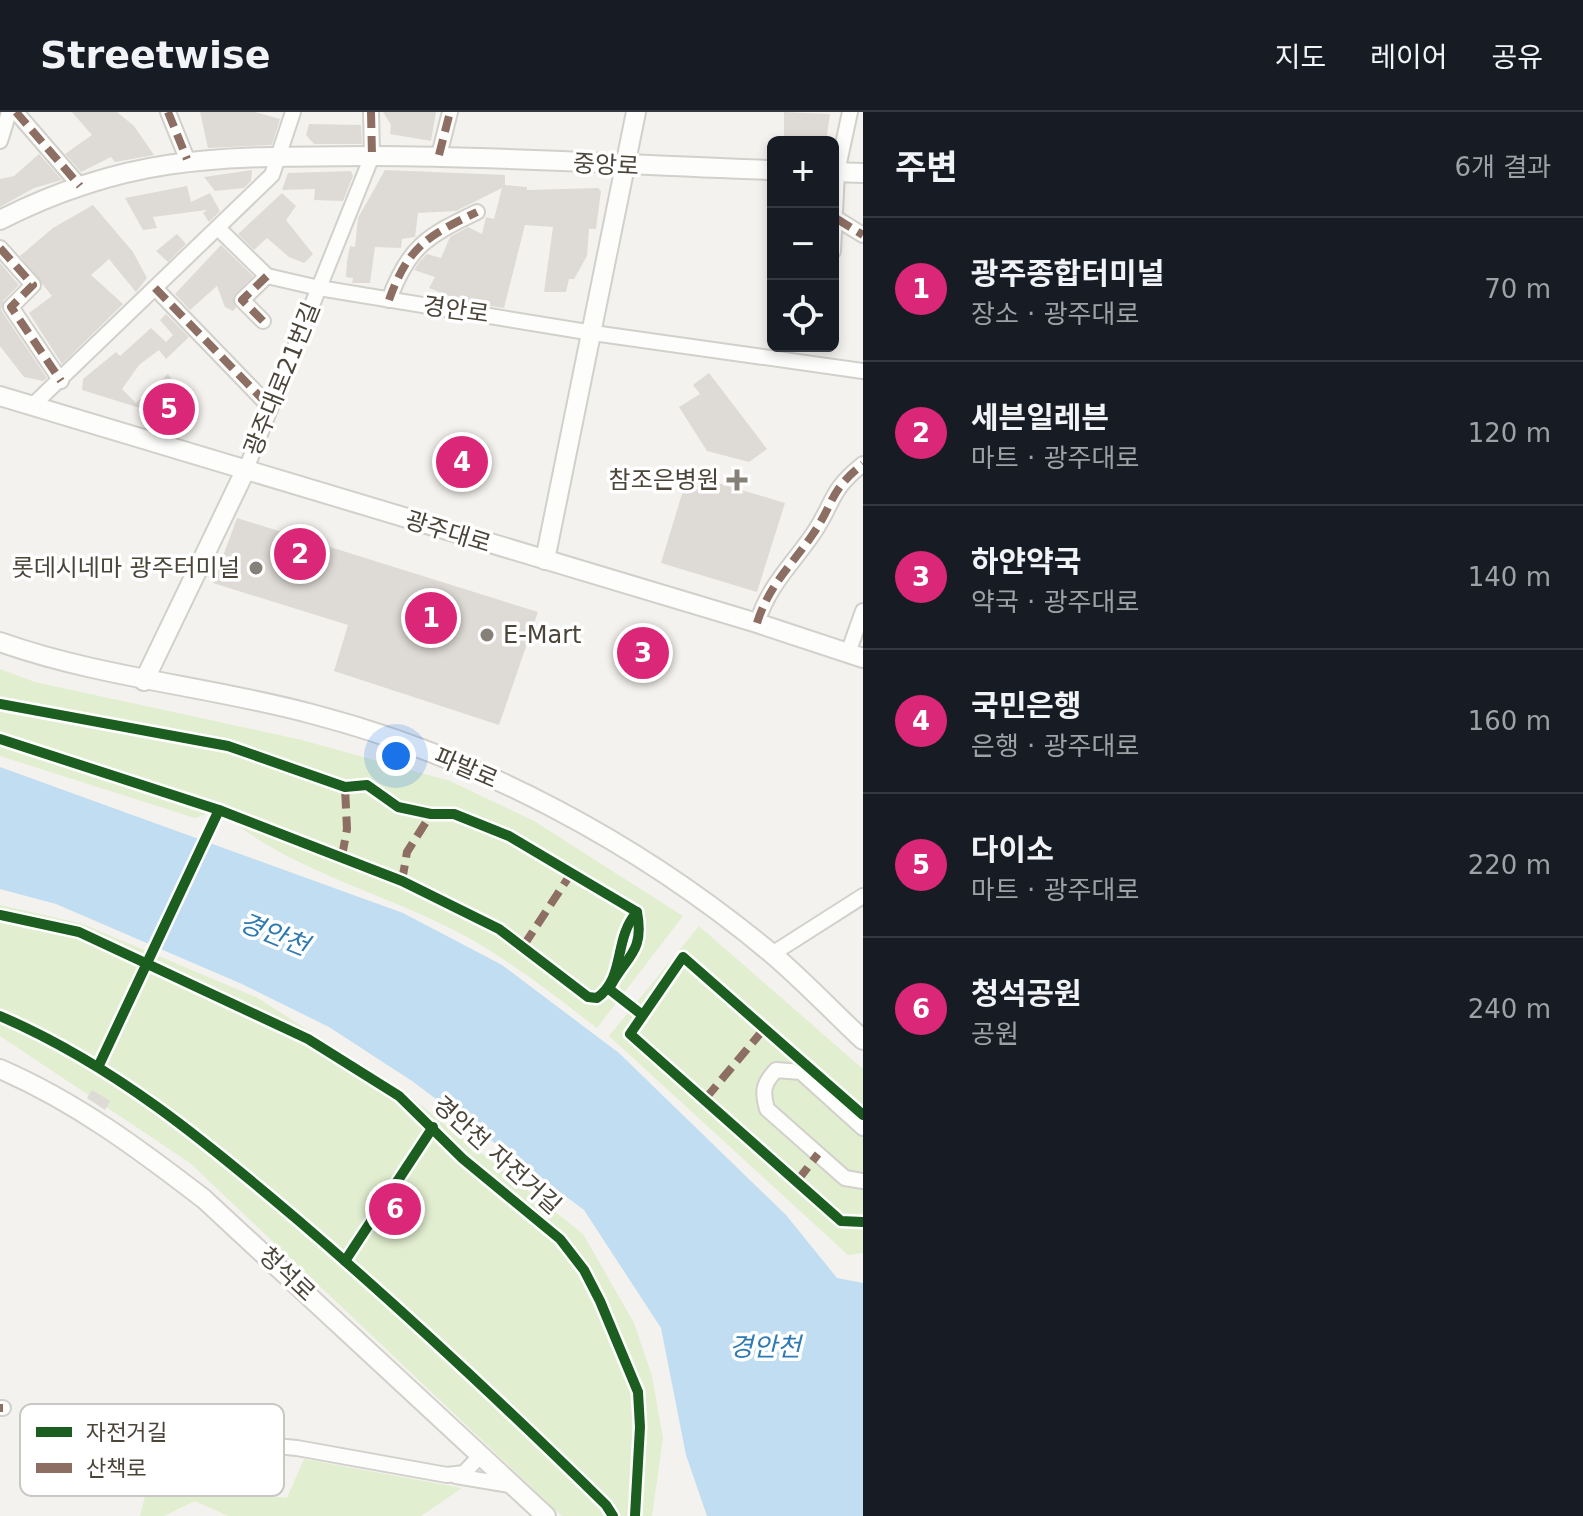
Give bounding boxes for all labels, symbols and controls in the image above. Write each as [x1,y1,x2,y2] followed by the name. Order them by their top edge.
[40,33,271,77] text: Streetwise
[1275,41,1326,74] text: 지도
[1370,41,1447,74] text: 레이어
[1491,41,1543,74] text: 공유
[767,136,839,352] map controls
[767,136,839,208] button: +
[895,147,958,187] text: 주변
[572,149,640,181] street label: 중앙로
[1454,152,1551,182] text: 6개 결과
[767,208,839,280] button: −
[971,256,1164,291] text: 광주종합터미널
[912,274,930,304] text: 1
[1484,274,1551,304] text: 70 m
[767,280,839,352] button: locate
[421,292,491,328] street label: 경안로
[238,298,326,460] street label: 광주대로21번길
[971,299,1139,329] text: 장소 · 광주대로
[143,379,195,439] pin: 5
[971,400,1109,435] text: 세븐일레븐
[912,418,930,448] text: 2
[1468,418,1551,448] text: 120 m
[436,432,488,492] pin: 4
[971,443,1139,473] text: 마트 · 광주대로
[609,466,719,494] place label: 참조은병원
[726,469,748,491] marker: 참조은병원
[402,506,494,558] street label: 광주대로
[274,524,326,584] pin: 2
[971,544,1081,579] text: 하얀약국
[12,554,240,582] place label: 롯데시네마 광주터미널
[247,559,265,577] marker: 롯데시네마 광주터미널
[912,562,930,592] text: 3
[1468,562,1551,592] text: 140 m
[971,587,1139,617] text: 약국 · 광주대로
[405,588,457,648] pin: 1
[503,621,582,649] place label: E-Mart
[617,623,669,683] pin: 3
[478,626,496,644] marker: E-Mart
[971,688,1081,723] text: 국민은행
[912,706,930,736] text: 4
[1468,706,1551,736] text: 160 m
[971,731,1139,761] text: 은행 · 광주대로
[376,736,416,776] your location
[430,742,502,794] street label: 파발로
[971,832,1054,867] text: 다이소
[912,850,930,880] text: 5
[1468,850,1551,880] text: 220 m
[971,875,1139,905] text: 마트 · 광주대로
[235,907,316,963] water label: 경안천
[971,976,1081,1011] text: 청석공원
[912,994,930,1024] text: 6
[1468,994,1551,1024] text: 240 m
[971,1019,1019,1049] text: 공원
[427,1090,567,1220] street label: 경안천 자전거길
[369,1179,421,1239] pin: 6
[253,1241,321,1307] street label: 청석로
[729,1332,804,1362] water label: 경안천
[20,1404,284,1496] legend
[86,1420,167,1445] text: 자전거길
[86,1456,147,1481] text: 산책로

